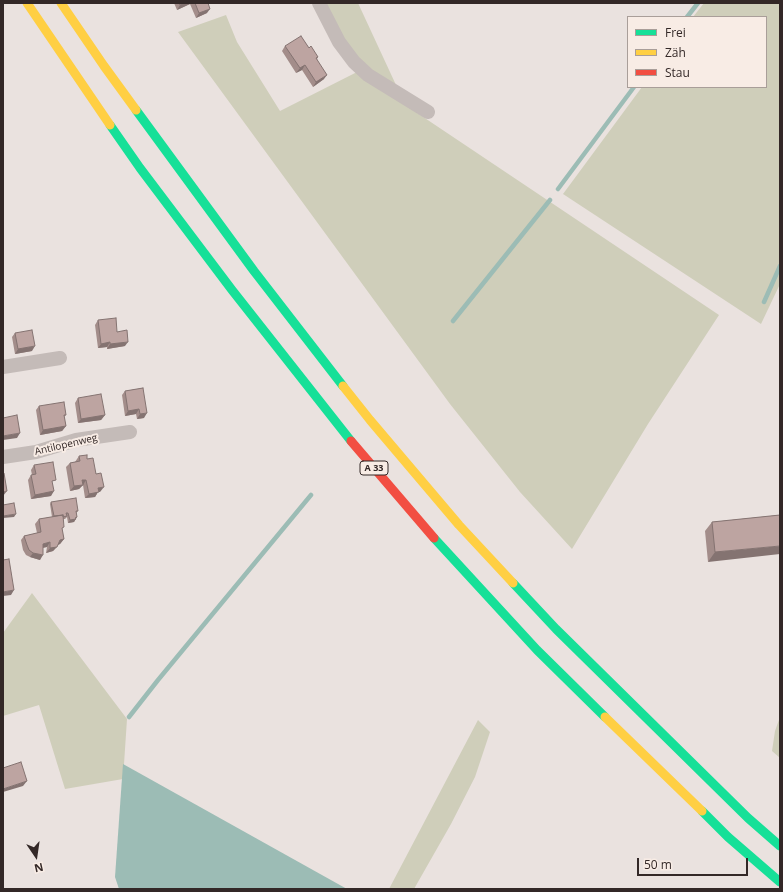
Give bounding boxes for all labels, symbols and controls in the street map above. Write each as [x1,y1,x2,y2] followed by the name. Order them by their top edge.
[627,16,767,88] legend
[665,24,686,41] text: Frei
[665,44,686,61] text: Zäh
[665,64,690,81] text: Stau
[34,432,98,458] street label: Antilopenweg
[360,461,388,475] road number: A 33
[16,836,56,876] north arrow
[639,850,750,876] scale bar
[644,856,672,873] text: 50 m
[33,860,45,876] text: N

